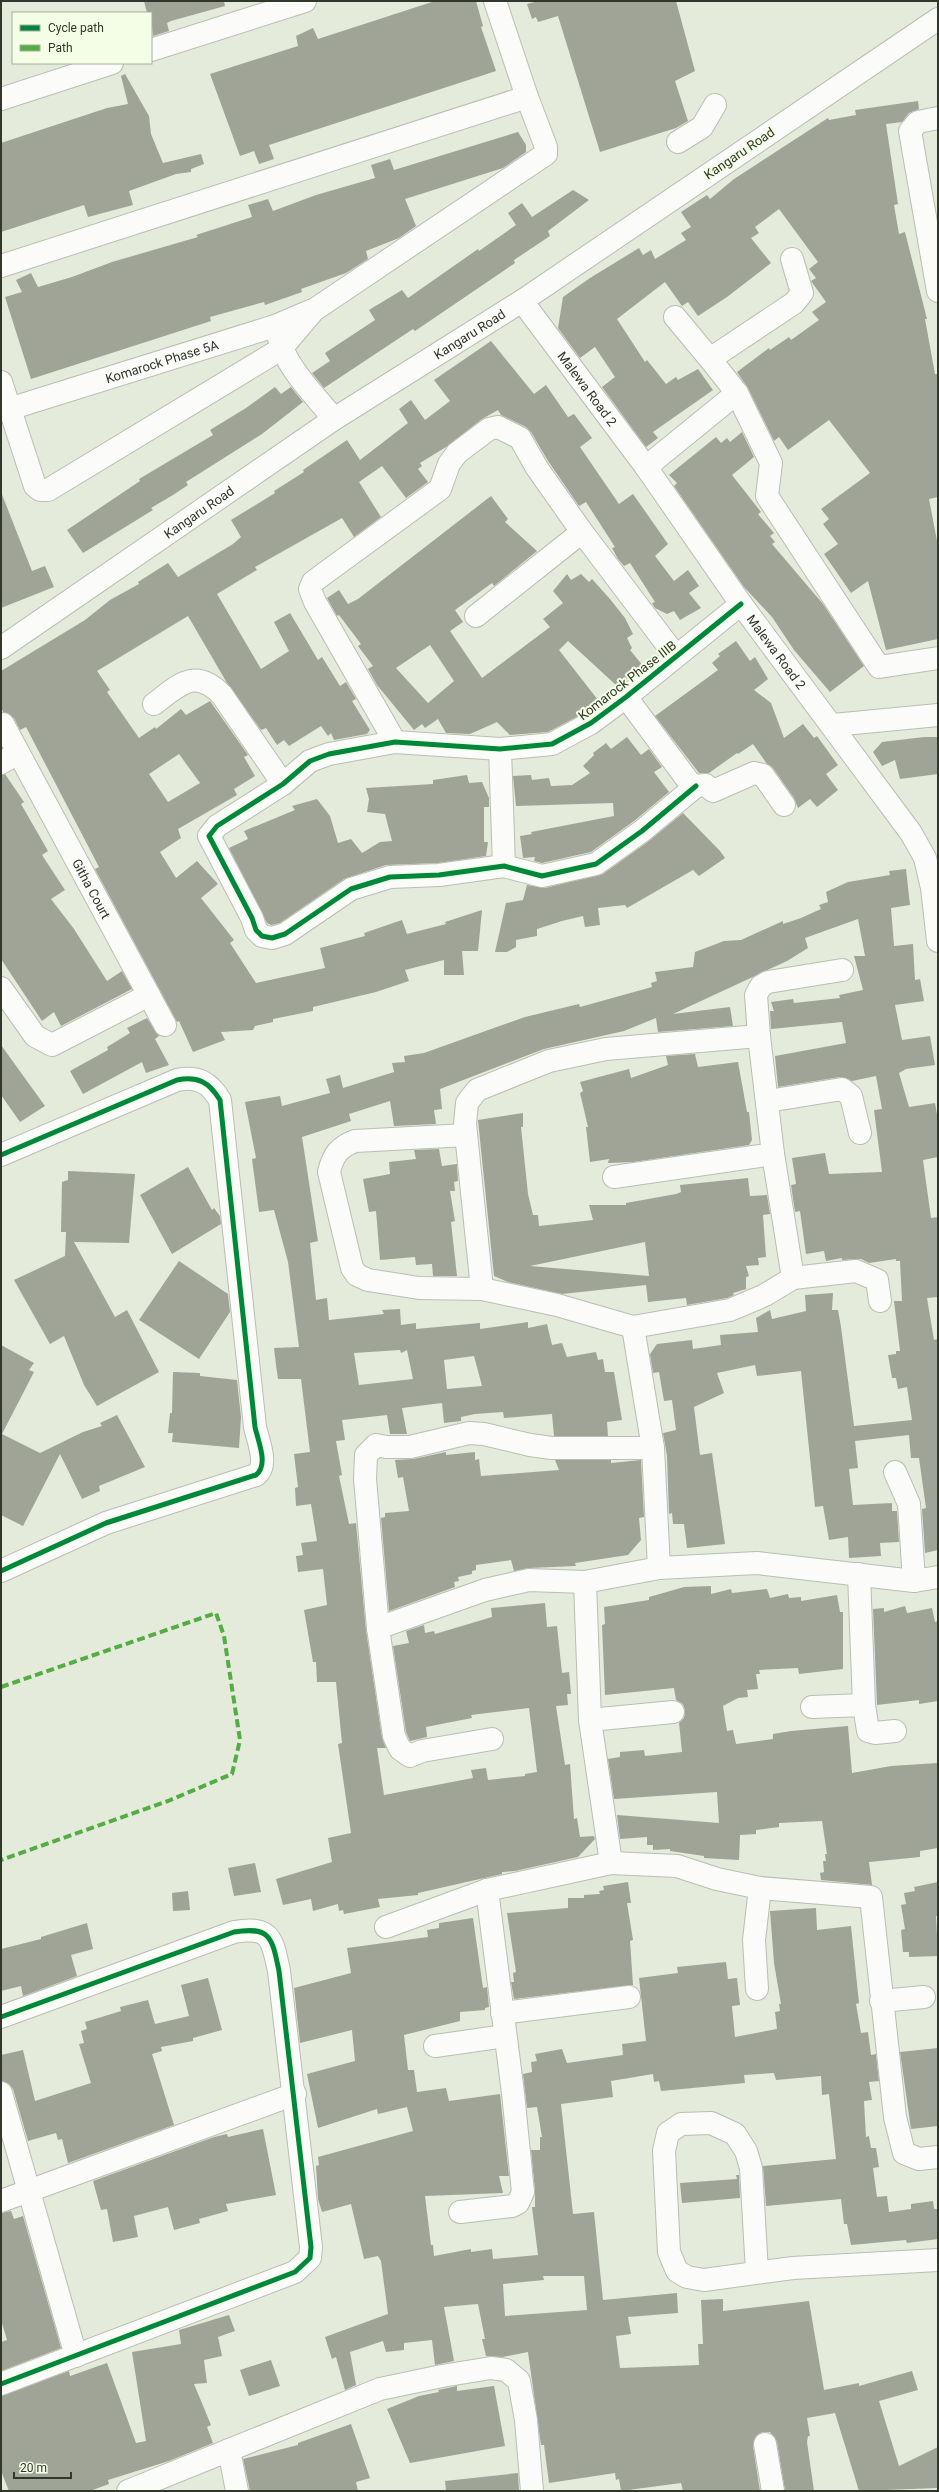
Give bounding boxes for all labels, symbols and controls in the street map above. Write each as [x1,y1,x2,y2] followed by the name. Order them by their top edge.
[12,12,152,64] legend
[48,21,104,35] text: Cycle path
[48,41,73,55] text: Path
[701,124,777,182] street label: Kangaru Road
[431,306,508,362] street label: Kangaru Road
[104,337,221,386] street label: Komarock Phase 5A
[554,349,620,429] street label: Malewa Road 2
[161,483,237,542] street label: Kangaru Road
[744,612,809,692] street label: Malewa Road 2
[575,637,679,723] street label: Komarock Phase IIIB
[69,856,113,921] street label: Githa Court
[14,2454,71,2480] scale bar
[20,2461,47,2475] text: 20 m

